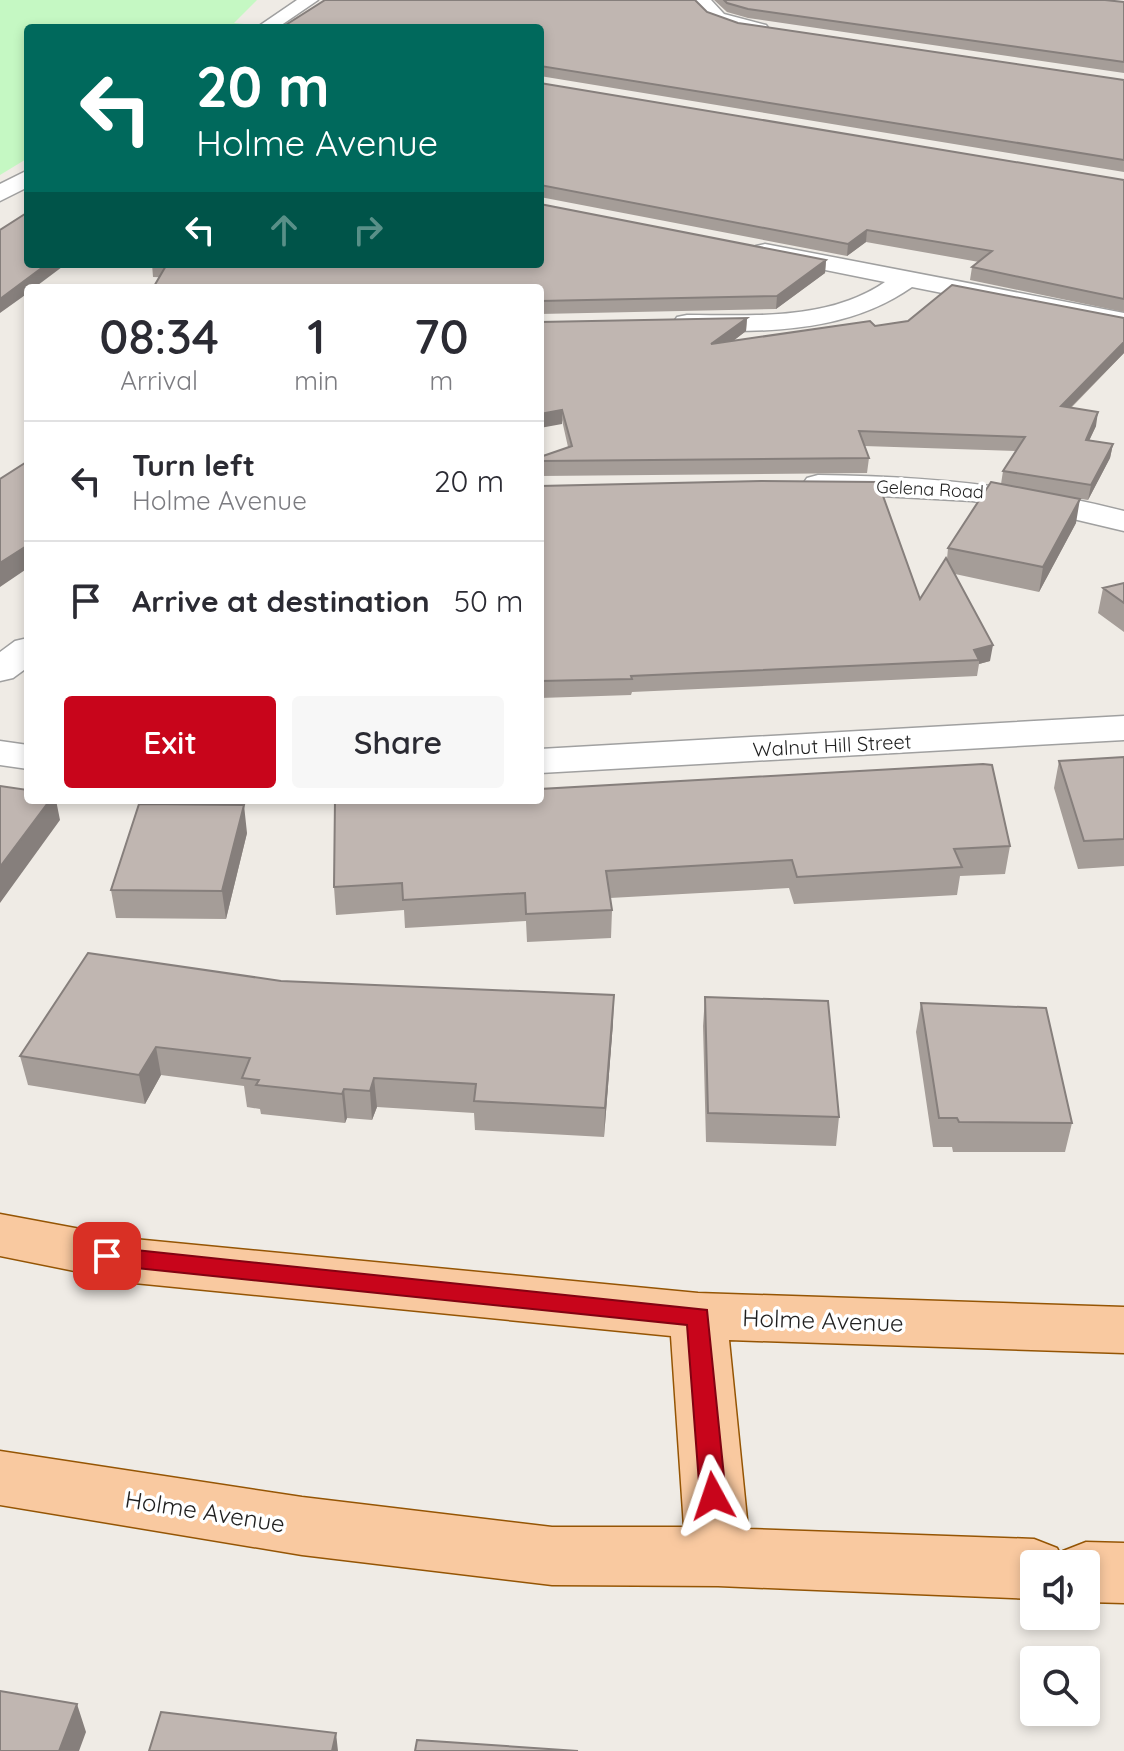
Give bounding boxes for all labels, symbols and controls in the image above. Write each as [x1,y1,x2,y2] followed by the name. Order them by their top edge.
[196,51,330,121] text: 20 m
[64,56,168,160] icon: left
[196,120,438,165] text: Holme Avenue
[178,208,222,252] icon: left
[262,208,306,252] icon: ahead
[346,208,390,252] icon: right
[99,306,219,366] text: 08:34
[307,306,326,366] text: 1
[414,306,469,366] text: 70
[120,364,198,397] text: Arrival
[294,364,339,397] text: min
[429,364,453,397] text: m
[132,446,255,484] text: Turn left
[64,459,108,503] icon: left
[434,462,504,500] text: 20 m
[876,475,984,503] street label: Gelena Road
[132,484,307,517] text: Holme Avenue
[64,579,108,623] icon: arrive
[132,582,430,620] text: Arrive at destination
[454,582,523,620] text: 50 m
[64,696,276,788] button: Exit
[292,696,504,788] button: Share
[752,728,912,762] street label: Walnut Hill Street
[73,1222,141,1290] pin
[85,1234,129,1278] icon: arrive
[742,1302,904,1338] street label: Holme Avenue
[671,1454,755,1538] position arrow
[123,1484,287,1538] street label: Holme Avenue
[1020,1550,1100,1726] map controls
[1020,1550,1100,1630] button: sound
[1020,1646,1100,1726] button: search

